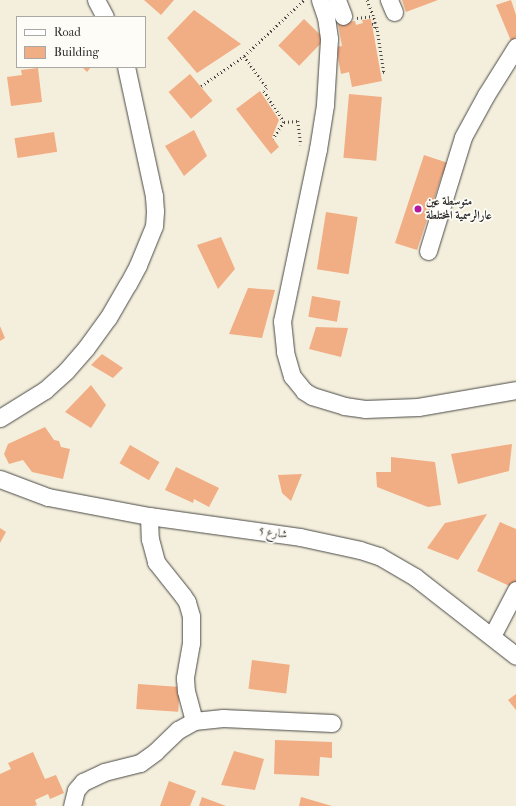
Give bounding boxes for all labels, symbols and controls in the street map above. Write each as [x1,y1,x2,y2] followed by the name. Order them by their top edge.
[16,16,146,68] legend
[54,25,81,39] text: Road
[54,45,99,59] text: Building
[426,195,492,223] place label: متوسطة عين عارالرسمية المختلطة
[413,204,423,214] marker: متوسطة عين عارالرسمية المختلطة
[258,524,288,542] street label: شارع 5

